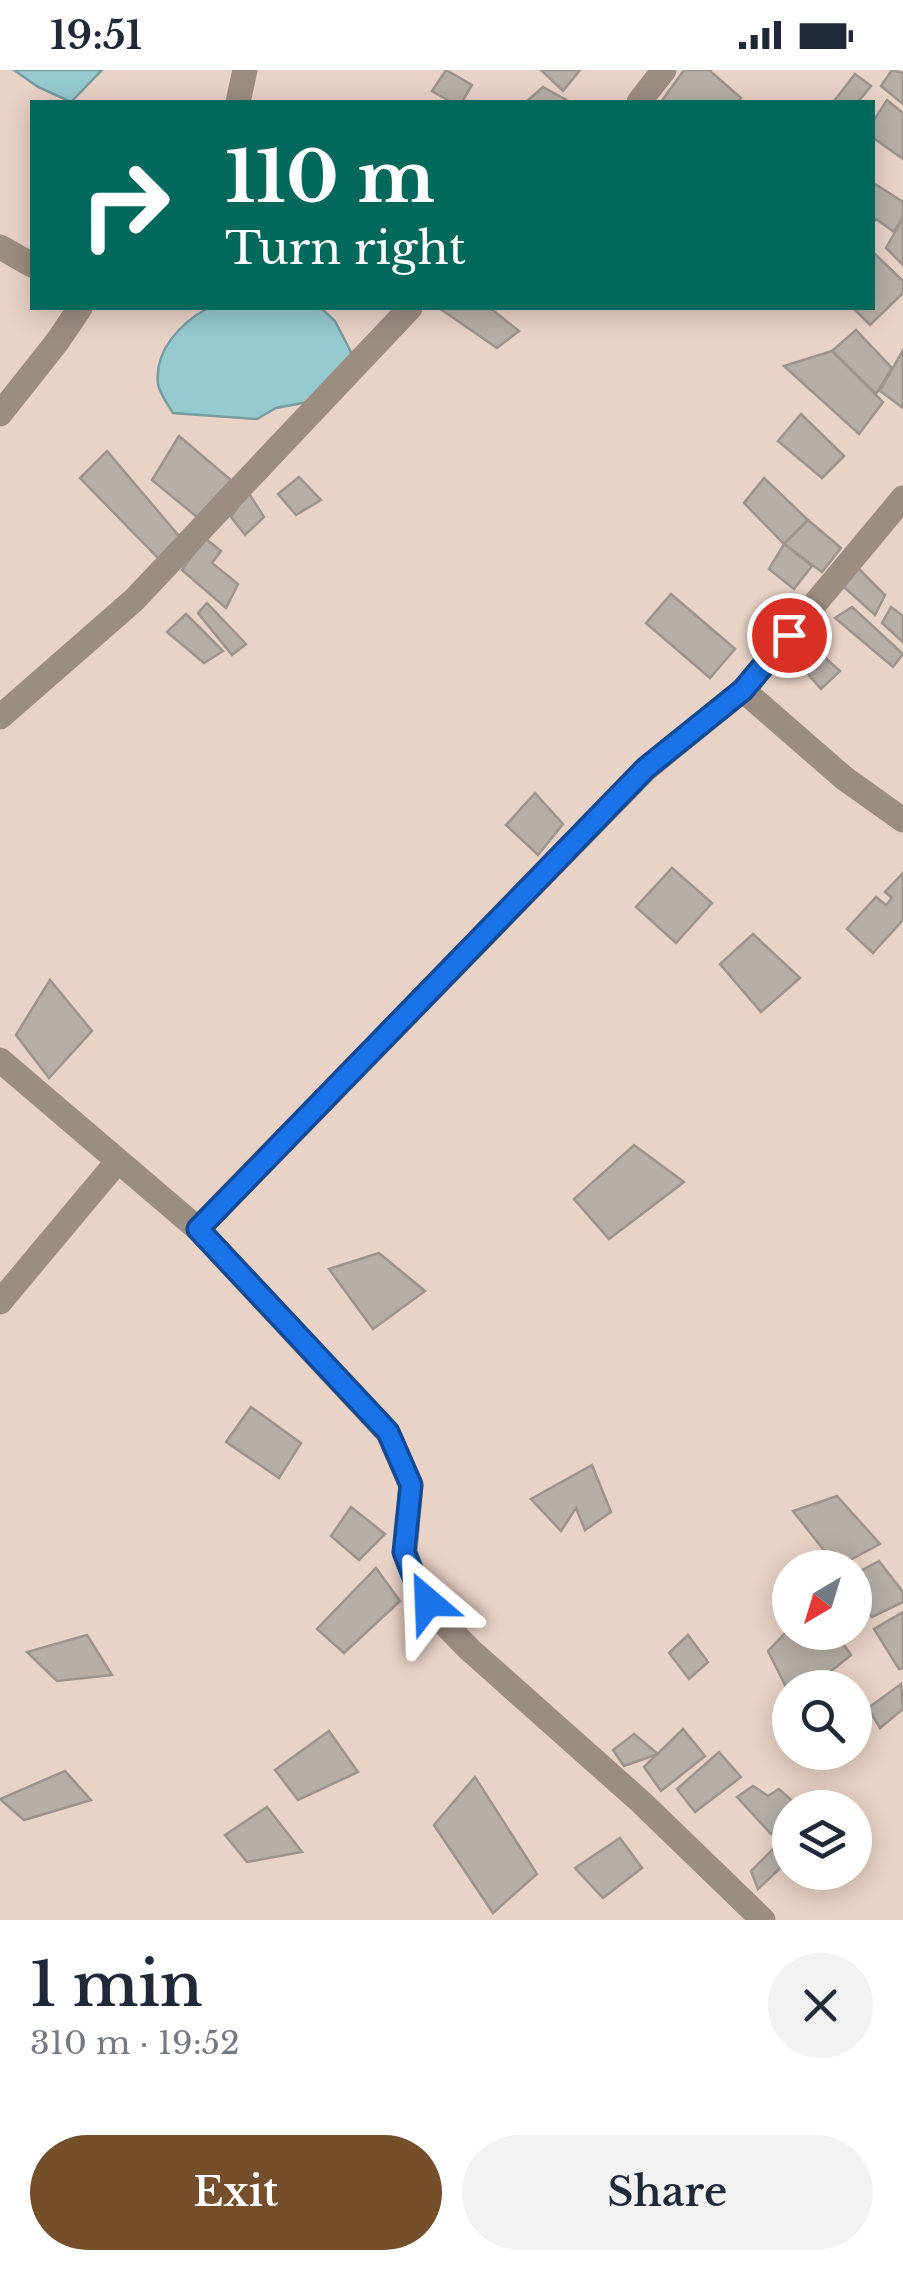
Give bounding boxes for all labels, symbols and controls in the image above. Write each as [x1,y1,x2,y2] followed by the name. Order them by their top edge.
[50,12,142,59] text: 19:51
[225,134,435,221] text: 110 m
[60,140,190,270] icon: right
[225,220,466,276] text: Turn right
[747,593,832,678] pin
[762,608,817,663] icon: arrive
[376,1550,480,1654] position arrow
[772,1550,872,1650] north arrow
[772,1550,872,1890] map controls
[772,1670,872,1770] button: search
[772,1790,872,1890] button: layers
[30,1948,203,2022] text: 1 min
[768,1953,873,2058] button: close
[30,2023,240,2063] text: 310 m · 19:52
[30,2135,442,2250] button: Exit
[462,2135,873,2250] button: Share

